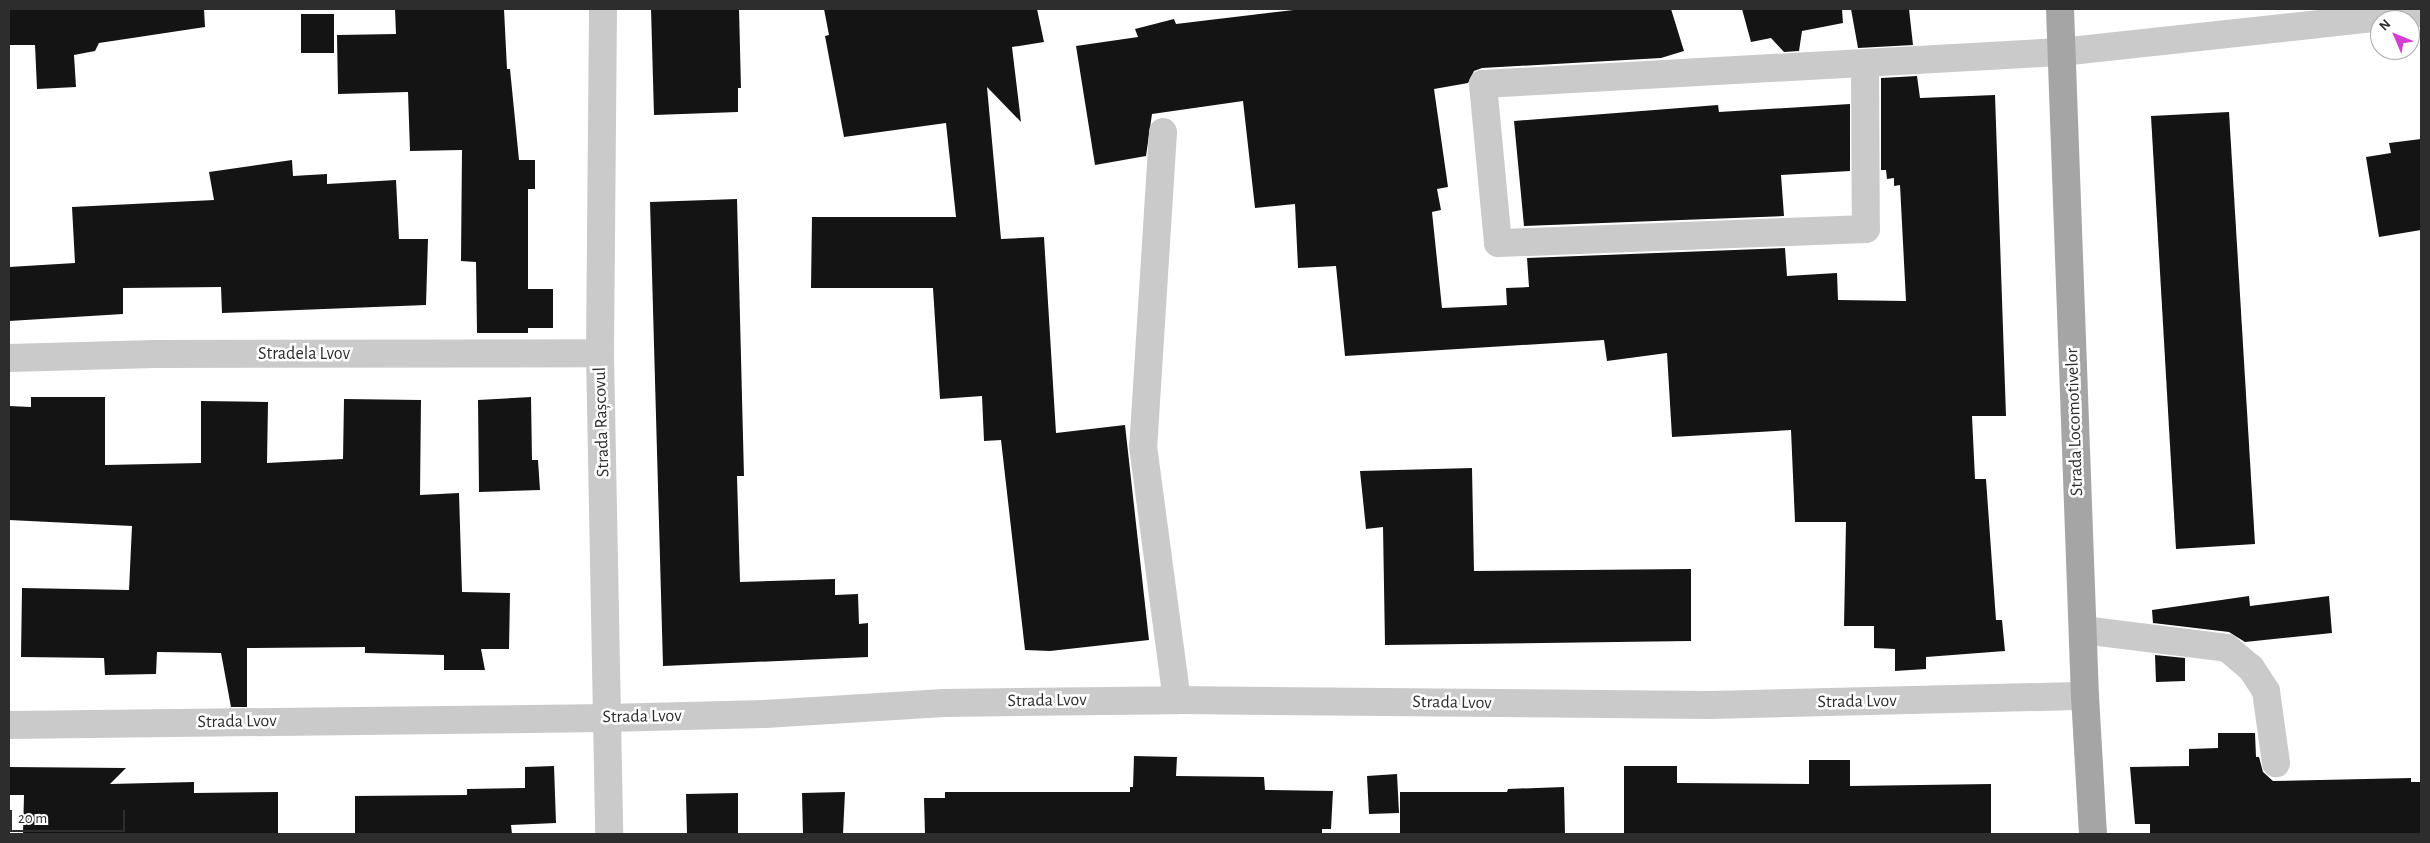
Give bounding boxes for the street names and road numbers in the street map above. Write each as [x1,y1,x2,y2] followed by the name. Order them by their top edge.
[258,343,350,365] street label: Stradela Lvov
[2062,347,2088,497] street label: Strada Locomotivelor
[589,367,615,477] street label: Strada Rașcovul
[1007,690,1087,712] street label: Strada Lvov
[1817,691,1897,713] street label: Strada Lvov
[1412,692,1492,714] street label: Strada Lvov
[602,706,682,728] street label: Strada Lvov
[197,711,277,733] street label: Strada Lvov

